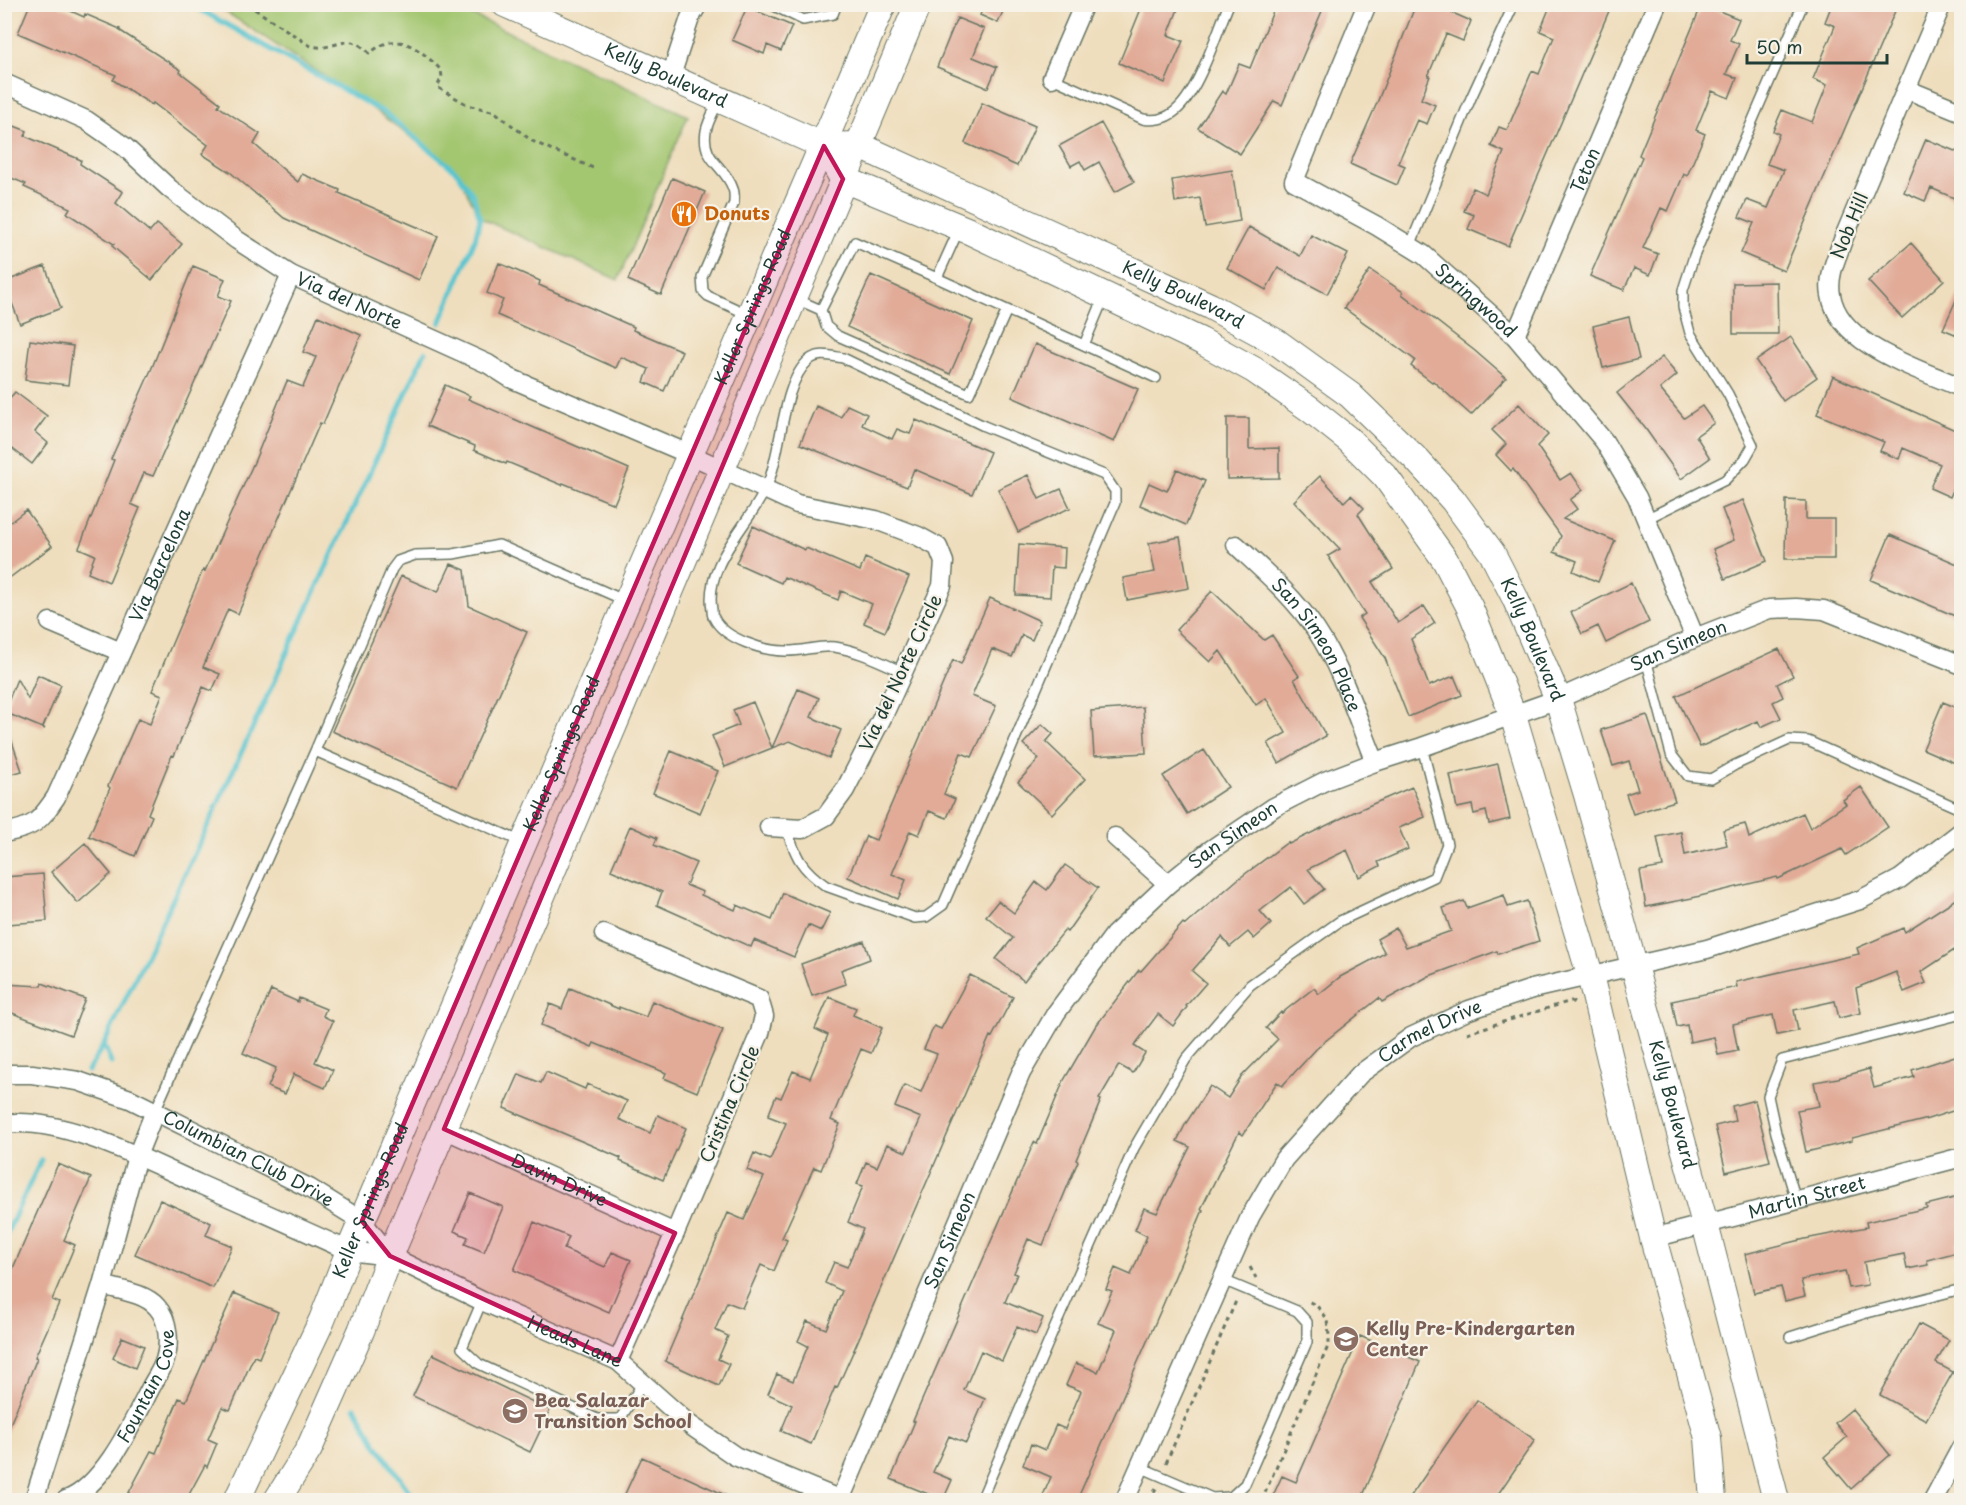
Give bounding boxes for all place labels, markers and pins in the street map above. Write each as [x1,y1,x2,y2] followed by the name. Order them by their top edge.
[669,199,699,229] restaurant icon: Donuts
[704,199,770,226] place label: Donuts
[1366,1314,1575,1362] place label: Kelly Pre-Kindergarten Center
[1331,1324,1361,1354] school or university icon: Kelly Pre-Kindergarten Center
[534,1386,692,1434] place label: Bea Salazar Transition School
[500,1396,530,1426] school or university icon: Bea Salazar Transition School

